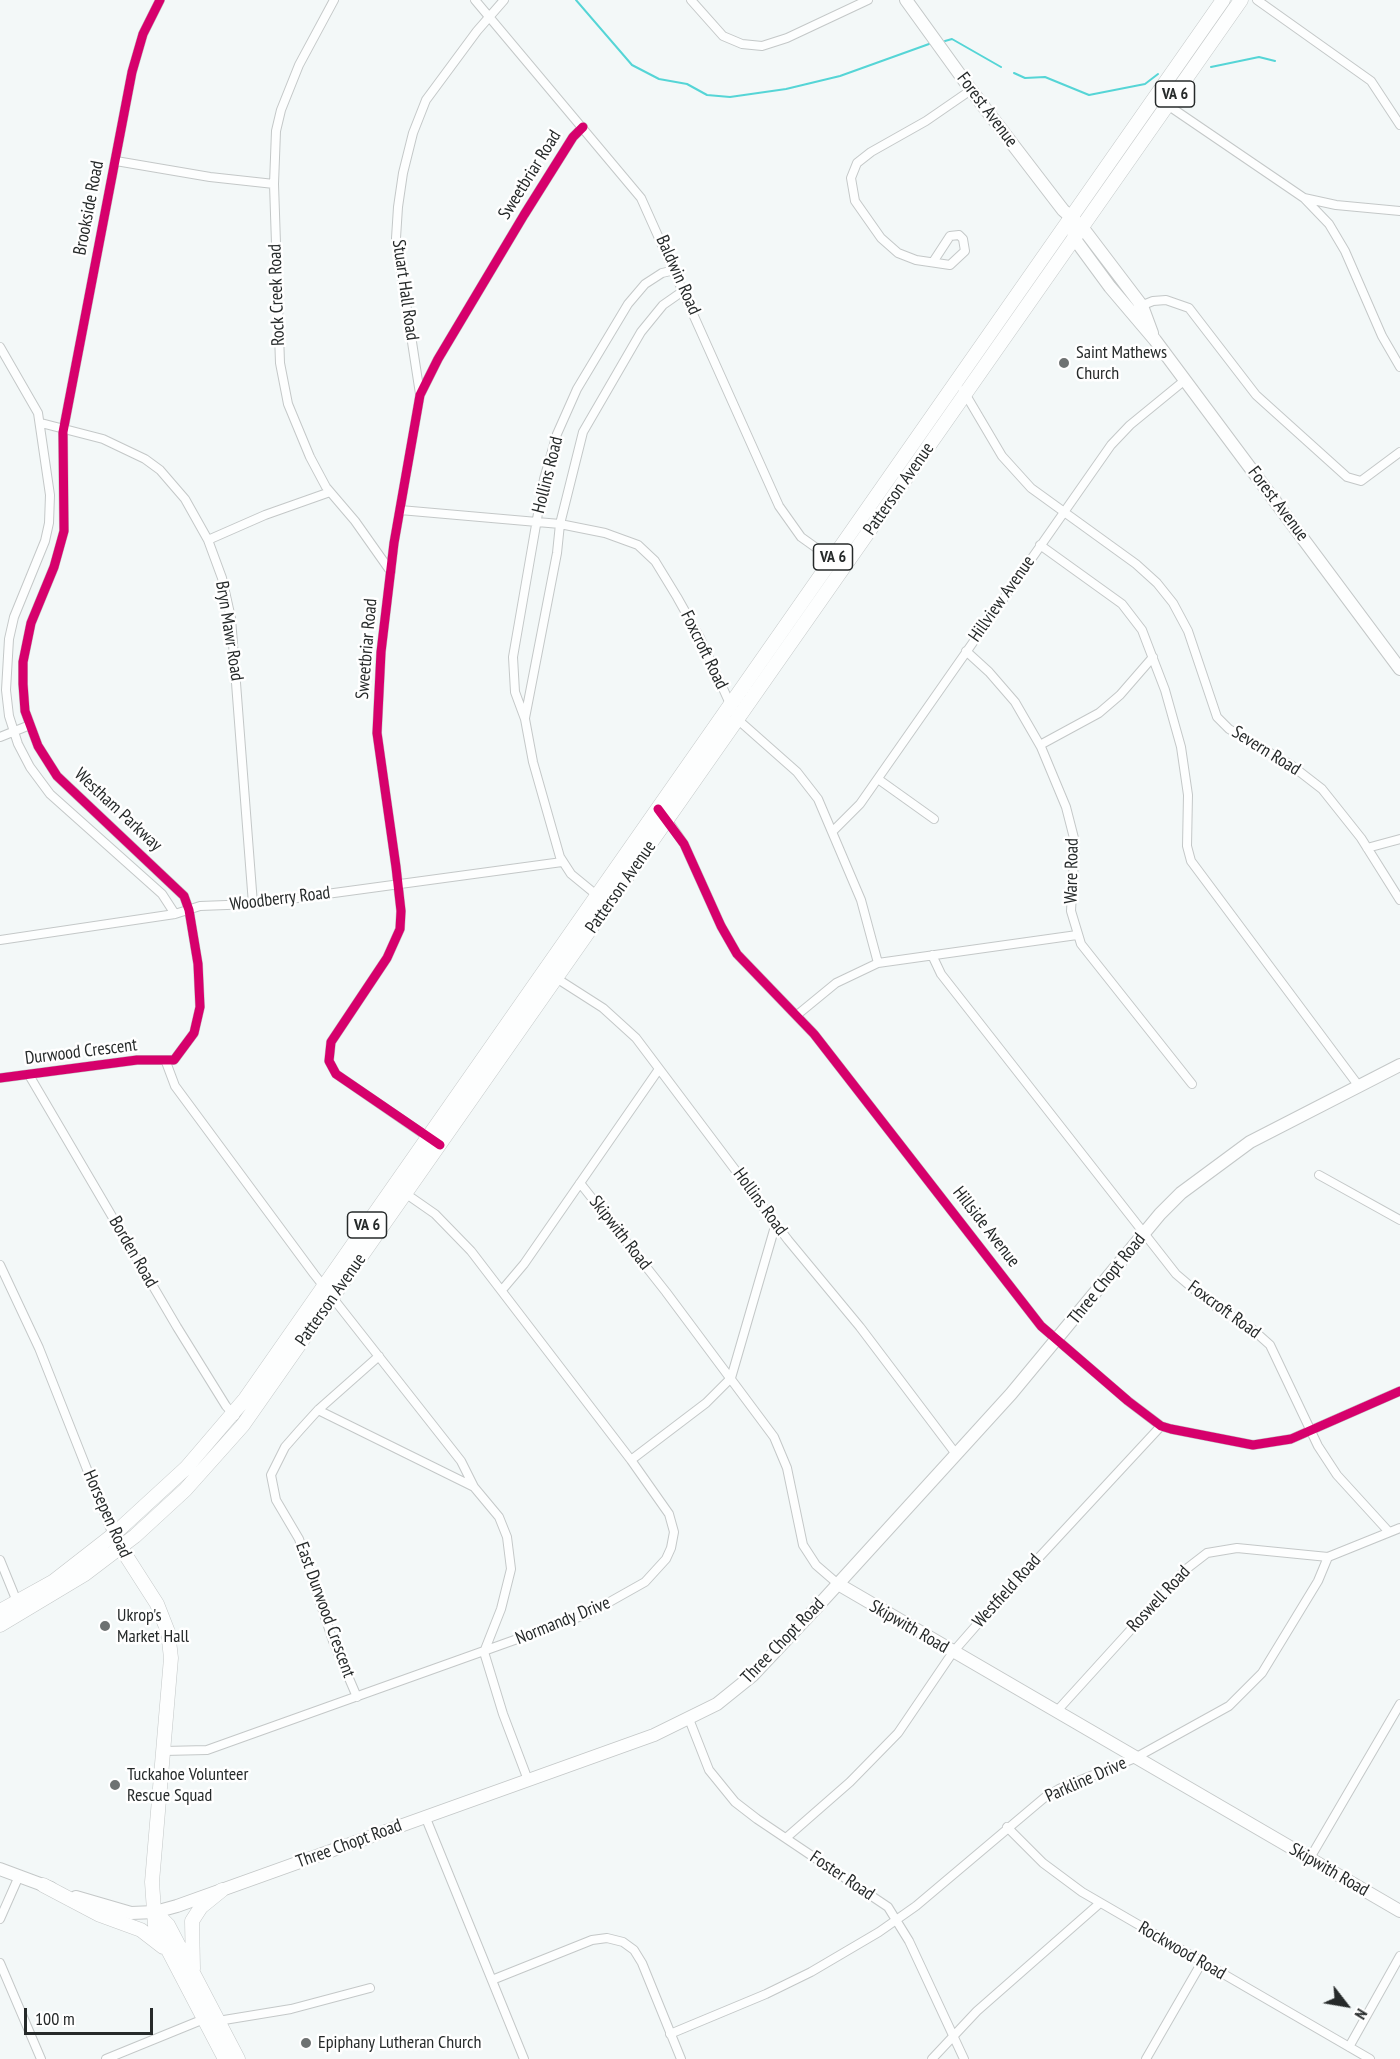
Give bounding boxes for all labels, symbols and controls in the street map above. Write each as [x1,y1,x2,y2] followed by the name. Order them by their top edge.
[952,68,1022,152] street label: Forest Avenue
[1156,81,1194,107] road number: VA 6
[494,126,566,224] street label: Sweetbriar Road
[69,159,109,257] street label: Brookside Road
[651,232,705,318] street label: Baldwin Road
[387,238,423,342] street label: Stuart Hall Road
[264,244,290,346] street label: Rock Creek Road
[1076,342,1167,385] place label: Saint Mathews Church
[1057,356,1071,370] marker: Saint Mathews Church
[528,434,568,516] street label: Hollins Road
[859,439,939,539] street label: Patterson Avenue
[1243,462,1313,546] street label: Forest Avenue
[814,544,852,570] road number: VA 6
[964,552,1040,646] street label: Hillview Avenue
[210,580,248,682] street label: Bryn Mawr Road
[352,598,382,700] street label: Sweetbriar Road
[676,607,732,693] street label: Foxcroft Road
[1228,722,1304,780] street label: Severn Road
[70,764,166,856] street label: Westham Parkway
[581,837,661,937] street label: Patterson Avenue
[1061,838,1083,904] street label: Ware Road
[228,882,332,916] street label: Woodberry Road
[24,1034,138,1070] street label: Durwood Crescent
[728,1164,792,1240] street label: Hollins Road
[948,1182,1024,1272] street label: Hillside Avenue
[584,1192,656,1274] street label: Skipwith Road
[104,1212,162,1292] street label: Borden Road
[348,1212,386,1238] road number: VA 6
[1064,1229,1150,1329] street label: Three Chopt Road
[291,1250,371,1350] street label: Patterson Avenue
[1183,1276,1265,1344] street label: Foxcroft Road
[78,1467,136,1561] street label: Horsepen Road
[290,1539,360,1681] street label: East Durwood Crescent
[968,1550,1046,1632] street label: Westfield Road
[1123,1561,1195,1637] street label: Roswell Road
[512,1592,614,1650] street label: Normandy Drive
[737,1594,829,1688] street label: Three Chopt Road
[865,1596,953,1658] street label: Skipwith Road
[117,1605,189,1648] place label: Ukrop's Market Hall
[98,1619,112,1633] marker: Ukrop's Market Hall
[1042,1753,1130,1807] street label: Parkline Drive
[127,1764,248,1806] place label: Tuckahoe Volunteer Rescue Squad
[108,1778,122,1792] marker: Tuckahoe Volunteer Rescue Squad
[293,1815,405,1873] street label: Three Chopt Road
[1285,1839,1373,1901] street label: Skipwith Road
[806,1847,878,1905] street label: Foster Road
[1134,1917,1230,1985] street label: Rockwood Road
[1316,1975,1376,2035] north arrow
[27,1996,156,2034] scale bar
[1351,2005,1372,2023] text: N
[35,2007,75,2030] text: 100 m
[318,2032,481,2054] place label: Epiphany Lutheran Church
[299,2036,313,2050] marker: Epiphany Lutheran Church

